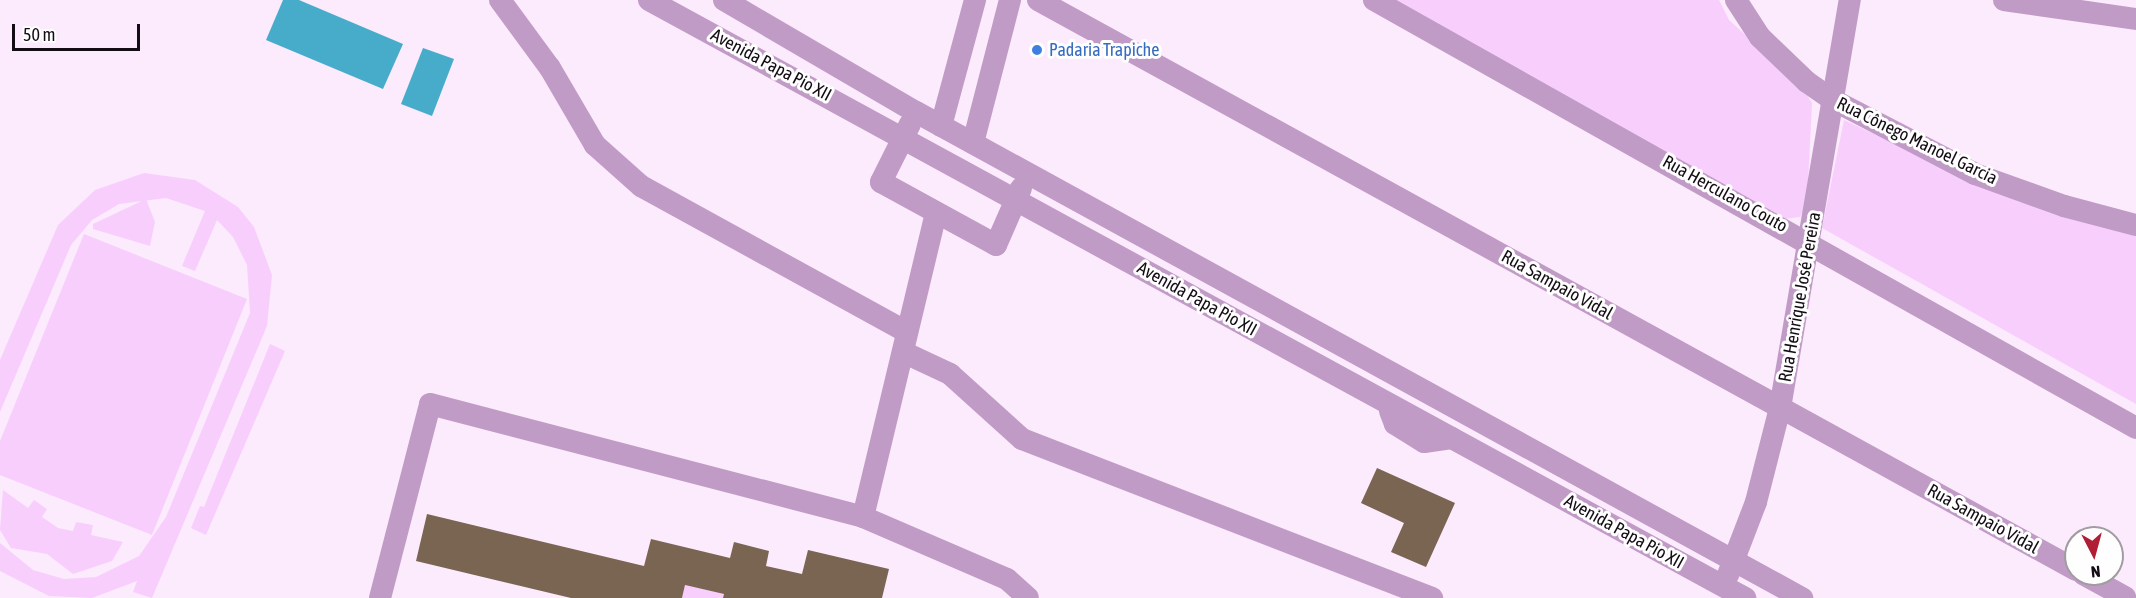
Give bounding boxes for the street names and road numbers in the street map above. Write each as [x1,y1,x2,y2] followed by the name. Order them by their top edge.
[707,24,835,106] street label: Avenida Papa Pio XII
[1833,93,2001,189] street label: Rua Cônego Manoel Garcia
[1659,151,1791,237] street label: Rua Herculano Couto
[1774,210,1826,384] street label: Rua Henrique José Pereira
[1498,245,1616,325] street label: Rua Sampaio Vidal
[1133,257,1261,341] street label: Avenida Papa Pio XII
[1924,479,2042,559] street label: Rua Sampaio Vidal
[1560,490,1688,574] street label: Avenida Papa Pio XII

